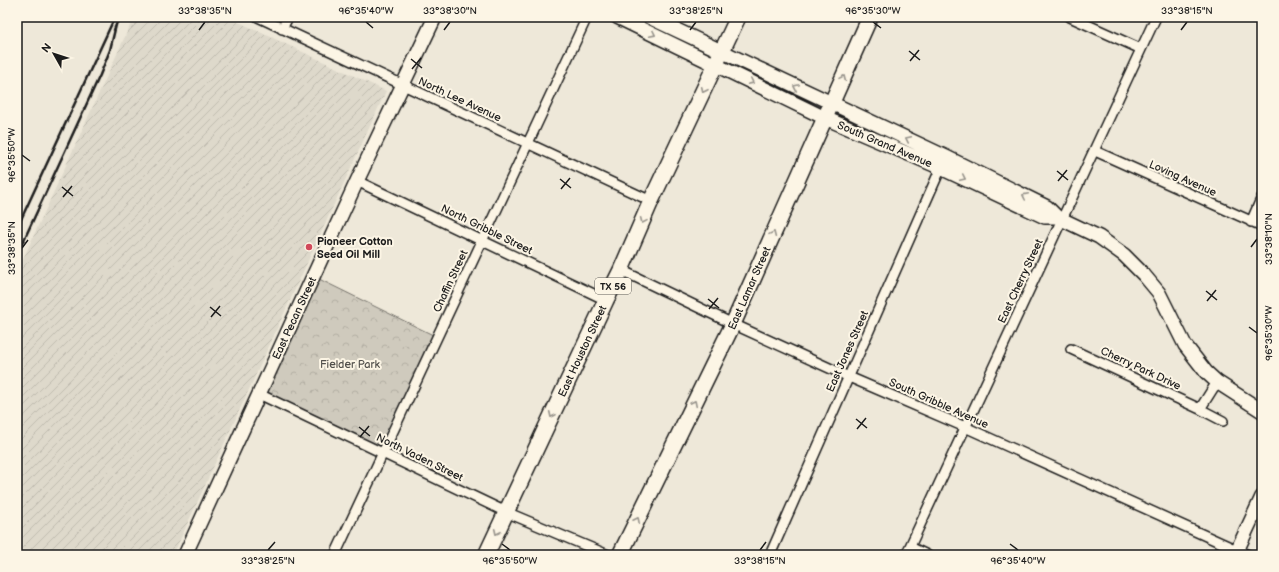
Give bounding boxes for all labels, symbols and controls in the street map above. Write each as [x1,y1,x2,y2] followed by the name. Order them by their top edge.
[178,5,232,17] text: 33°38'35"N
[338,5,394,17] text: 96°35'40"W
[423,5,477,17] text: 33°38'30"N
[669,5,723,17] text: 33°38'25"N
[845,5,901,17] text: 96°35'30"W
[1161,5,1213,17] text: 33°38'15"N
[648,29,656,37] one-way arrow
[34,34,74,74] north arrow
[39,41,54,55] text: N
[838,74,846,82] one-way arrow
[416,75,504,125] street label: North Lee Avenue
[746,77,754,85] one-way arrow
[793,84,801,92] one-way arrow
[701,86,709,94] one-way arrow
[835,119,935,171] street label: South Grand Avenue
[6,128,18,182] text: 96°35'50"W
[904,136,912,144] one-way arrow
[1147,158,1219,199] street label: Loving Avenue
[959,173,967,181] one-way arrow
[1021,193,1029,201] one-way arrow
[439,202,535,257] street label: North Gribble Street
[1263,213,1275,265] text: 33°38'10"N
[640,216,648,224] one-way arrow
[6,221,18,275] text: 33°38'35"N
[768,231,776,239] one-way arrow
[317,235,393,261] place label: Pioneer Cotton Seed Oil Mill
[995,236,1046,325] street label: East Cherry Street
[304,242,314,252] marker: Pioneer Cotton Seed Oil Mill
[725,244,774,332] street label: East Lamar Street
[430,247,471,314] street label: Chaffin Street
[270,274,320,362] street label: East Pecan Street
[595,278,631,294] road number: TX 56
[556,303,610,399] street label: East Houston Street
[1263,305,1275,361] text: 96°35'30"W
[824,308,871,394] street label: East Jones Street
[1099,344,1183,393] street label: Cherry Park Drive
[320,358,381,371] park label: Fielder Park
[887,376,991,431] street label: South Gribble Avenue
[689,400,697,407] one-way arrow
[549,410,557,418] one-way arrow
[374,431,466,484] street label: North Vaden Street
[632,517,640,524] one-way arrow
[494,528,502,536] one-way arrow
[241,555,295,567] text: 33°38'25"N
[483,555,537,567] text: 96°35'50"W
[734,555,786,567] text: 33°38'15"N
[990,555,1046,567] text: 96°35'40"W

